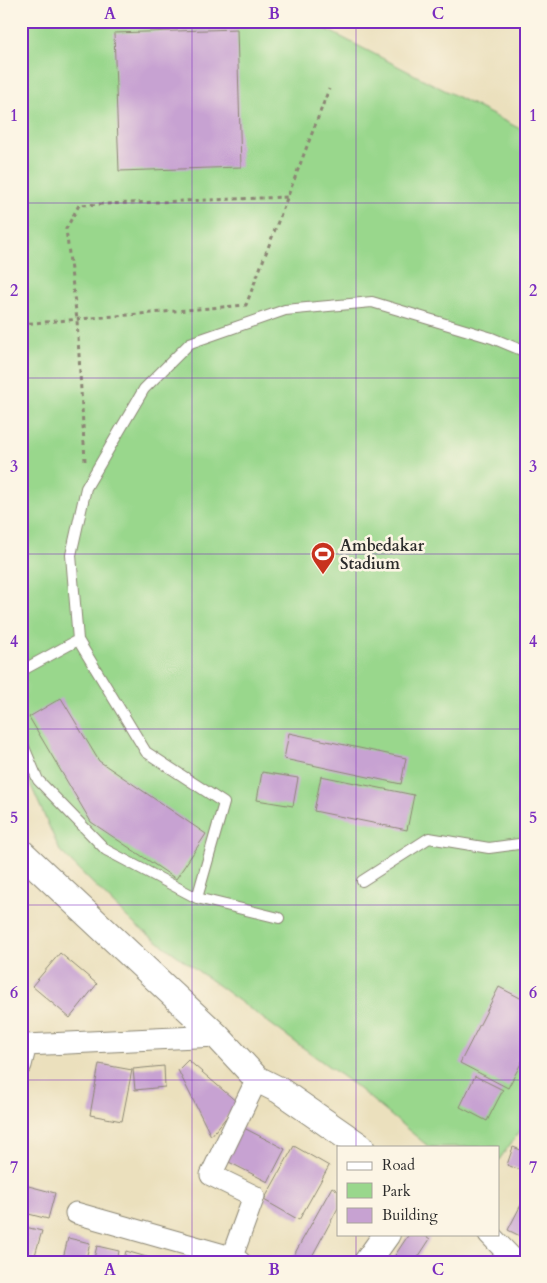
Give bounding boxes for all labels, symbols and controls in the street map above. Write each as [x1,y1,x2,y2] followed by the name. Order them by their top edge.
[104,3,116,25] text: A
[268,3,280,25] text: B
[432,3,444,25] text: C
[10,105,18,127] text: 1
[529,105,537,127] text: 1
[10,280,18,302] text: 2
[529,280,537,302] text: 2
[10,456,18,478] text: 3
[529,456,537,478] text: 3
[340,535,425,575] place label: Ambedakar Stadium
[310,541,336,575] sports icon: Ambedakar Stadium
[10,631,18,653] text: 4
[529,631,537,653] text: 4
[10,807,18,829] text: 5
[529,807,537,829] text: 5
[10,982,18,1004] text: 6
[529,982,537,1004] text: 6
[337,1146,500,1236] legend
[382,1155,415,1175] text: Road
[10,1157,18,1179] text: 7
[529,1157,537,1179] text: 7
[382,1181,411,1201] text: Park
[382,1205,438,1225] text: Building
[104,1259,116,1281] text: A
[268,1259,280,1281] text: B
[432,1259,444,1281] text: C

